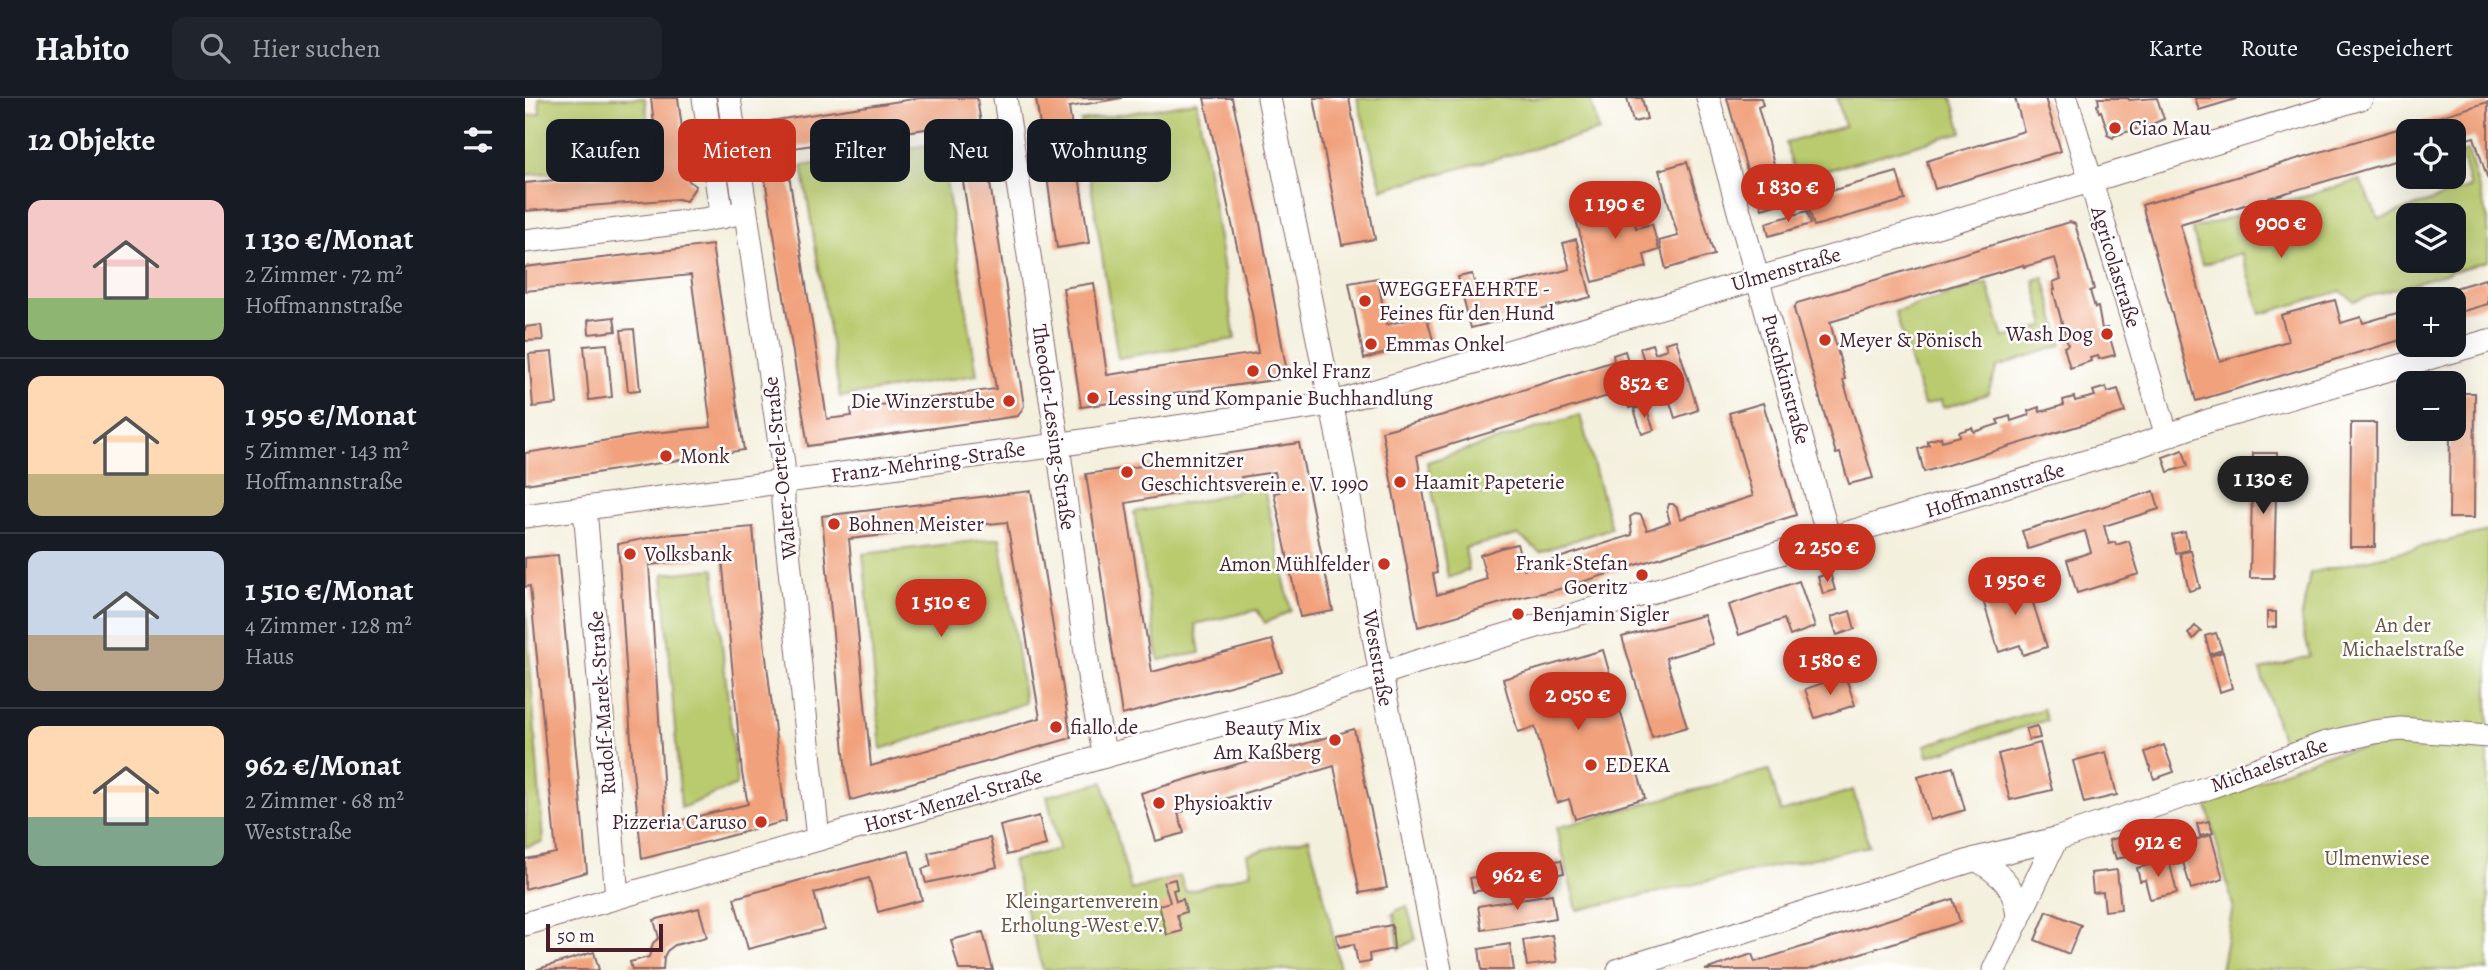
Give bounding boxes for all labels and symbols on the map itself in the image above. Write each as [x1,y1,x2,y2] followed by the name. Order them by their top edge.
[2129,114,2211,142] place label: Ciao Mau
[2107,120,2123,136] marker: Ciao Mau
[1723,164,1853,224] pin: 1 830 €
[1550,181,1680,241] pin: 1 190 €
[2232,200,2330,260] pin: 900 €
[2084,202,2148,331] street label: Agricolastraße
[1728,240,1844,298] street label: Ulmenstraße
[1378,275,1555,327] place label: WEGGEFAEHRTE - Feines für den Hund
[1357,293,1373,309] marker: WEGGEFAEHRTE - Feines für den Hund
[1755,311,1817,447] street label: Puschkinstraße
[2005,320,2093,348] place label: Wash Dog
[1026,322,1082,532] street label: Theodor-Lessing-Straße
[1839,326,1982,354] place label: Meyer & Pönisch
[2099,326,2115,342] marker: Wash Dog
[1385,330,1505,358] place label: Emmas Onkel
[1817,332,1833,348] marker: Meyer & Pönisch
[1363,336,1379,352] marker: Emmas Onkel
[1267,357,1371,385] place label: Onkel Franz
[1595,360,1693,420] pin: 852 €
[1245,363,1261,379] marker: Onkel Franz
[756,375,804,562] street label: Walter-Oertel-Straße
[1107,384,1434,412] place label: Lessing und Kompanie Buchhandlung
[851,387,995,415] place label: Die Winzerstube
[1085,390,1101,406] marker: Lessing und Kompanie Buchhandlung
[1001,393,1017,409] marker: Die Winzerstube
[829,435,1027,489] street label: Franz-Mehring-Straße
[680,442,730,470] place label: Monk
[1141,446,1368,498] place label: Chemnitzer Geschichtsverein e. V. 1990
[658,448,674,464] marker: Monk
[1922,456,2068,524] street label: Hoffmannstraße
[2198,456,2328,516] pin: 1 130 €
[1119,464,1135,480] marker: Chemnitzer Geschichtsverein e. V. 1990
[1414,468,1565,496] place label: Haamit Papeterie
[1392,474,1408,490] marker: Haamit Papeterie
[848,510,984,538] place label: Bohnen Meister
[826,516,842,532] marker: Bohnen Meister
[1762,524,1892,584] pin: 2 250 €
[643,540,733,568] place label: Volksbank
[622,546,638,562] marker: Volksbank
[1515,549,1628,601] place label: Frank-Stefan Goeritz
[1219,550,1370,578] place label: Amon Mühlfelder
[1376,556,1392,572] marker: Amon Mühlfelder
[1950,558,2080,617] pin: 1 950 €
[1634,567,1650,583] marker: Frank-Stefan Goeritz
[876,580,1006,639] pin: 1 510 €
[1532,600,1669,628] place label: Benjamin Sigler
[1510,606,1526,622] marker: Benjamin Sigler
[1356,607,1400,708] street label: Weststraße
[582,610,622,796] street label: Rudolf-Marek-Straße
[2342,611,2464,663] park label: An der Michaelstraße
[1765,638,1895,697] pin: 1 580 €
[1513,672,1643,732] pin: 2 050 €
[1070,713,1138,741] place label: fiallo.de
[1213,714,1321,766] place label: Beauty Mix Am Kaßberg
[1048,719,1064,735] marker: fiallo.de
[2207,731,2331,799] street label: Michaelstraße
[1327,732,1343,748] marker: Beauty Mix Am Kaßberg
[1605,751,1670,779] place label: EDEKA
[1583,757,1599,773] marker: EDEKA
[860,761,1046,839] street label: Horst-Menzel-Straße
[1173,789,1273,817] place label: Physioaktiv
[1151,795,1167,811] marker: Physioaktiv
[612,808,747,836] place label: Pizzeria Caruso
[753,814,769,830] marker: Pizzeria Caruso
[2109,820,2207,879] pin: 912 €
[2324,844,2430,872] park label: Ulmenwiese
[1468,852,1566,912] pin: 962 €
[1000,887,1164,939] park label: Kleingartenverein Erholung-West e.V.
[546,921,663,953] scale bar

